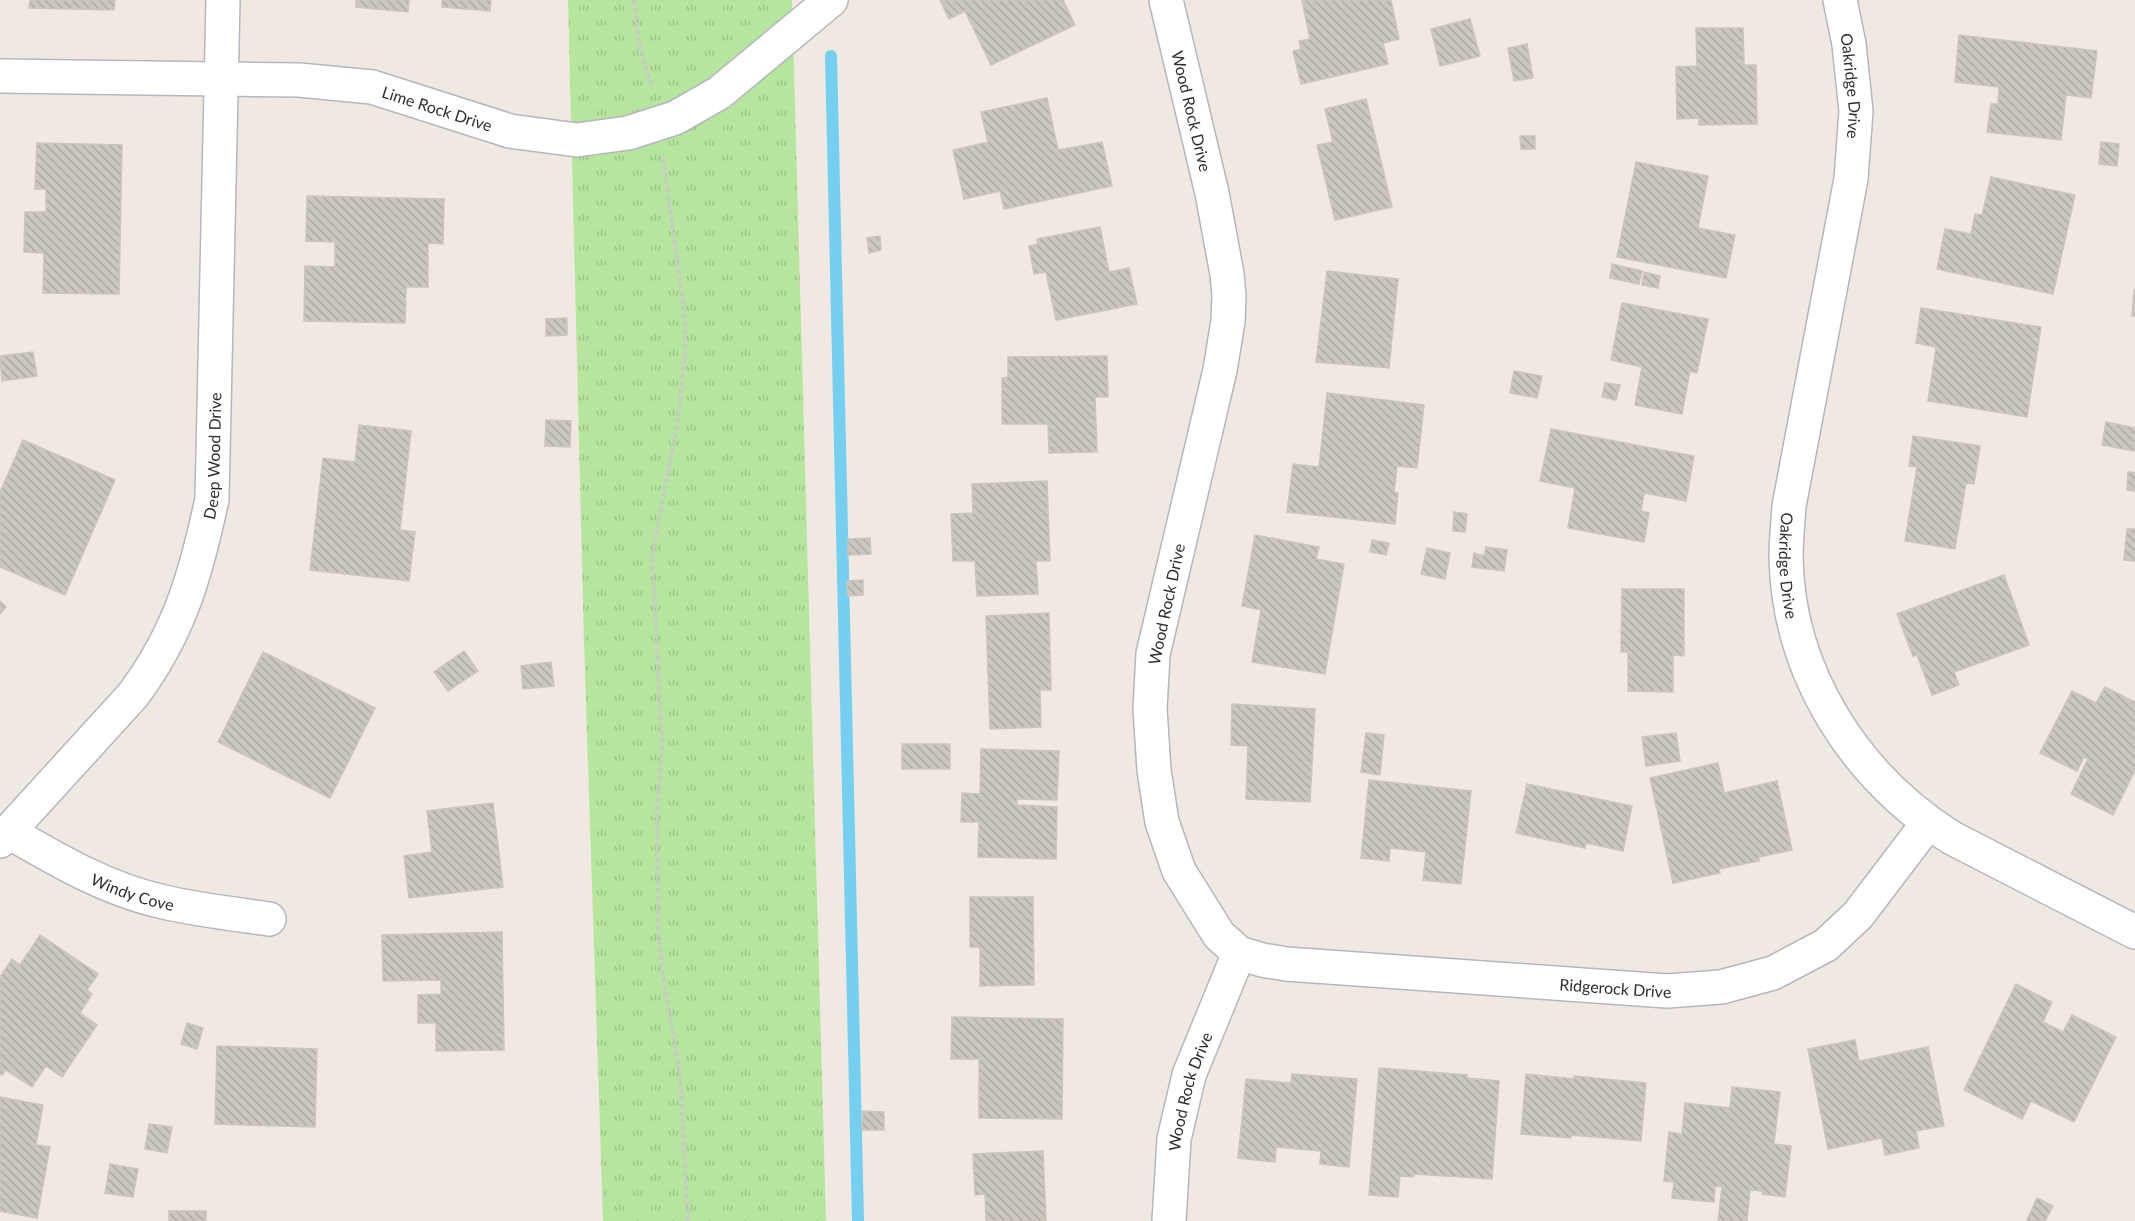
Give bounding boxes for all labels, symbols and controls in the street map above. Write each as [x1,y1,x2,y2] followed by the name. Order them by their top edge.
[1837,31,1866,139] street label: Oakridge Drive
[1169,49,1216,173] street label: Wood Rock Drive
[380,81,495,134] street label: Lime Rock Drive
[198,392,224,521] street label: Deep Wood Drive
[1776,512,1802,620] street label: Oakridge Drive
[1144,542,1188,666] street label: Wood Rock Drive
[89,869,176,914] street label: Windy Cove
[1559,974,1672,1001] street label: Ridgerock Drive
[1164,1029,1215,1151] street label: Wood Rock Drive

